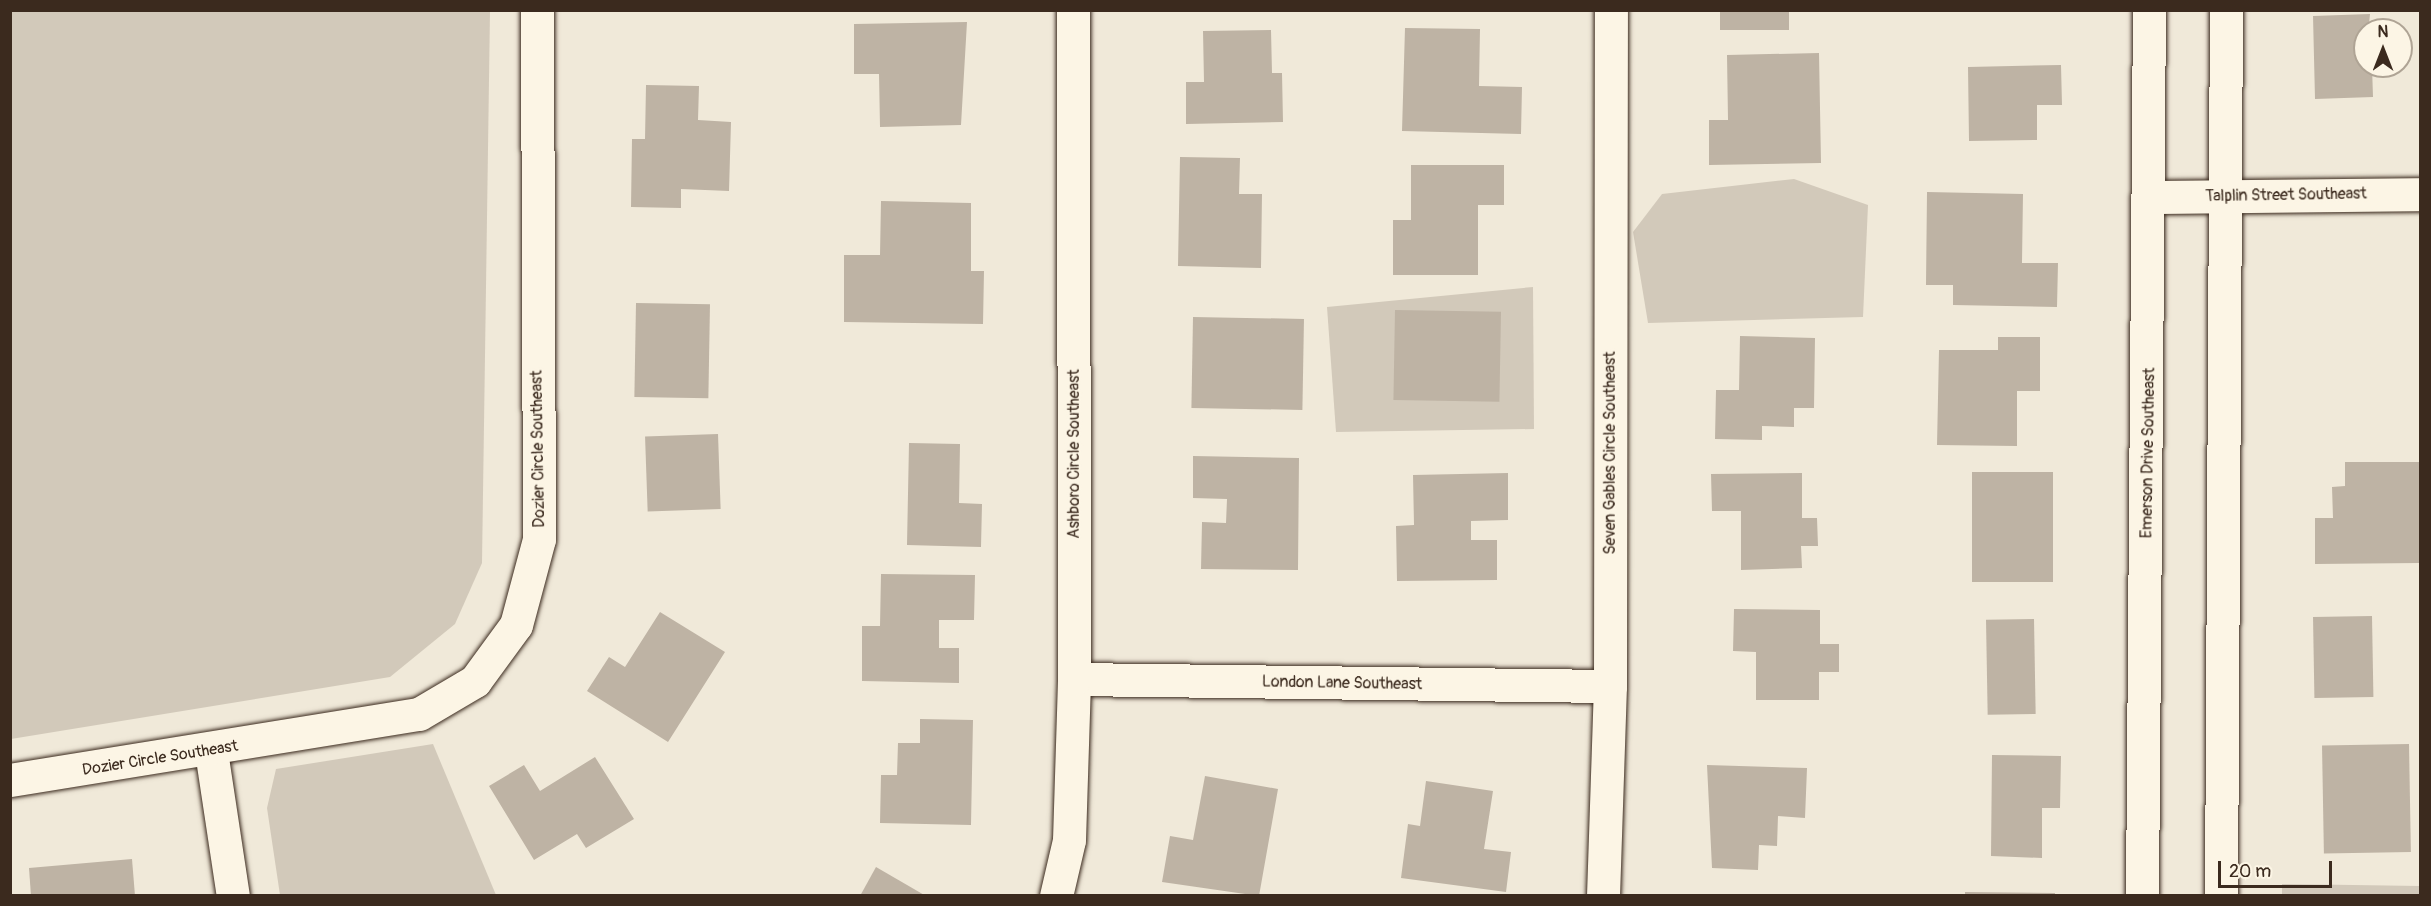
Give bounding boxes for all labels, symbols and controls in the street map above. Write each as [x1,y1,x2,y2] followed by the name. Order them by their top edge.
[2353,18,2413,78] north arrow
[2378,22,2388,42] text: N
[2205,184,2367,206] street label: Talplin Street Southeast
[1600,351,1620,555] street label: Seven Gables Circle Southeast
[2137,367,2159,539] street label: Emerson Drive Southeast
[1064,369,1084,539] street label: Ashboro Circle Southeast
[527,370,549,528] street label: Dozier Circle Southeast
[1262,672,1422,694] street label: London Lane Southeast
[81,736,239,780] street label: Dozier Circle Southeast
[2221,849,2335,887] scale bar
[2229,860,2271,883] text: 20 m

